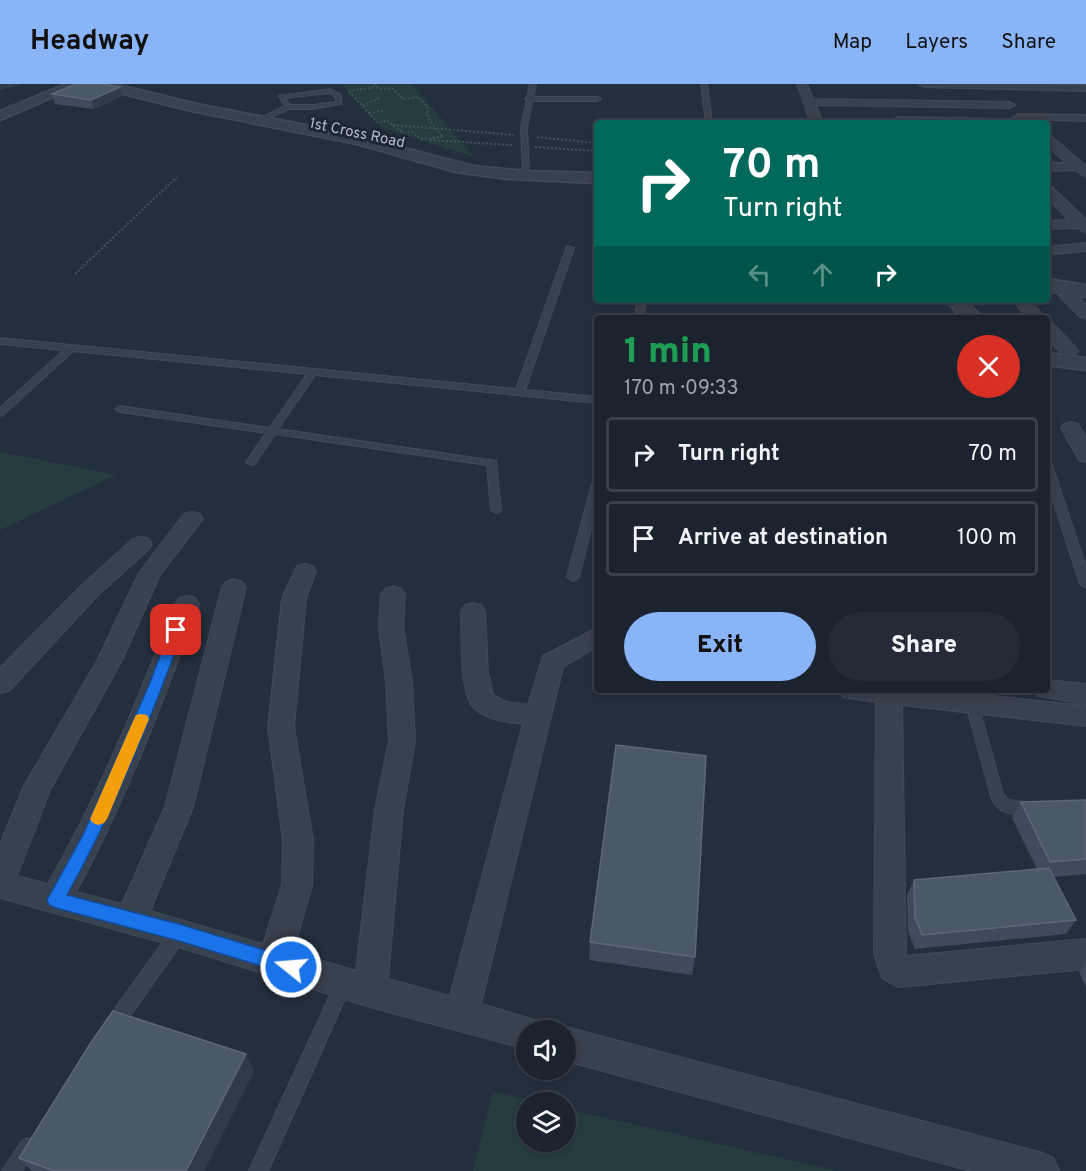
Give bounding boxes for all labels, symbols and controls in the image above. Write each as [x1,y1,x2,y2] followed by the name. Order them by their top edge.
[30,24,149,60] text: Headway
[833,29,872,56] text: Map
[905,29,968,56] text: Layers
[1001,29,1056,56] text: Share
[308,115,406,153] street label: 1st Cross Road
[723,140,821,193] text: 70 m
[624,144,702,222] icon: right
[723,192,842,226] text: Turn right
[743,258,776,291] icon: left
[806,258,839,291] icon: ahead
[869,258,902,291] icon: right
[624,330,712,376] text: 1 min
[957,335,1020,398] button: close
[624,376,738,402] text: 170 m · 09:33
[627,438,660,471] icon: right
[678,441,780,468] text: Turn right
[968,441,1017,468] text: 70 m
[627,522,660,555] icon: arrive
[678,525,888,552] text: Arrive at destination
[957,525,1017,552] text: 100 m
[150,604,201,655] pin
[624,612,816,681] button: Exit
[828,612,1020,681] button: Share
[159,613,192,646] icon: arrive
[259,935,323,999] position arrow
[516,1020,576,1152] map controls
[516,1020,576,1080] button: sound
[516,1092,576,1152] button: layers

